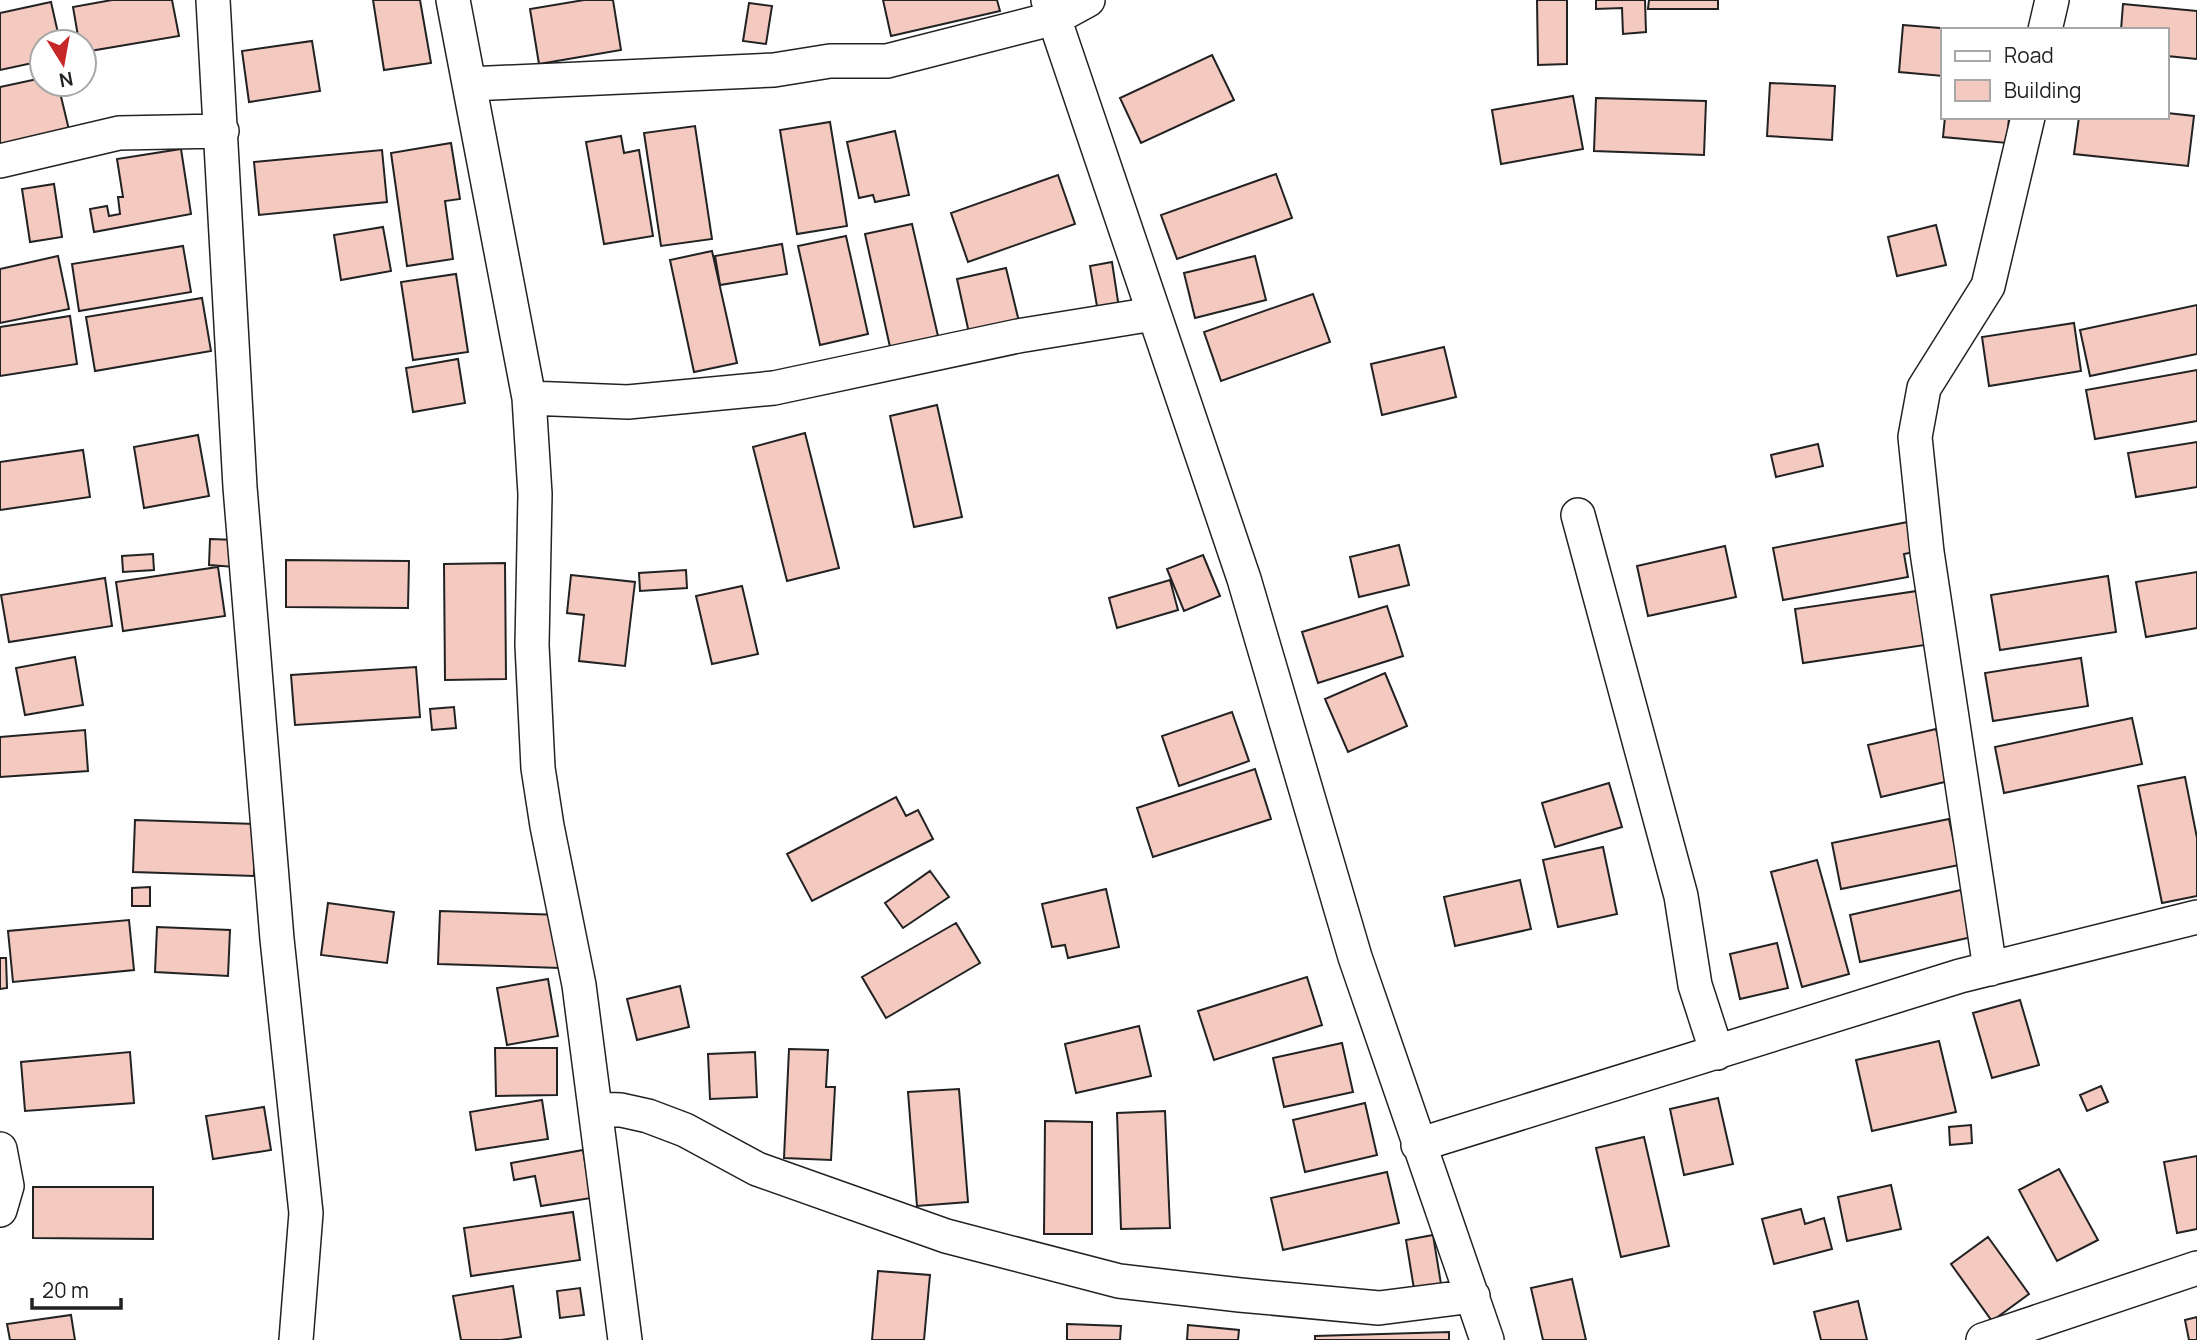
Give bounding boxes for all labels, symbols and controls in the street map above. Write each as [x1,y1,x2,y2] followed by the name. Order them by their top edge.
[28,28,98,98] north arrow
[1941,28,2169,119] legend
[2004,41,2054,69] text: Road
[57,66,75,94] text: N
[2004,76,2081,104] text: Building
[32,1266,121,1310] scale bar
[42,1276,89,1304] text: 20 m

